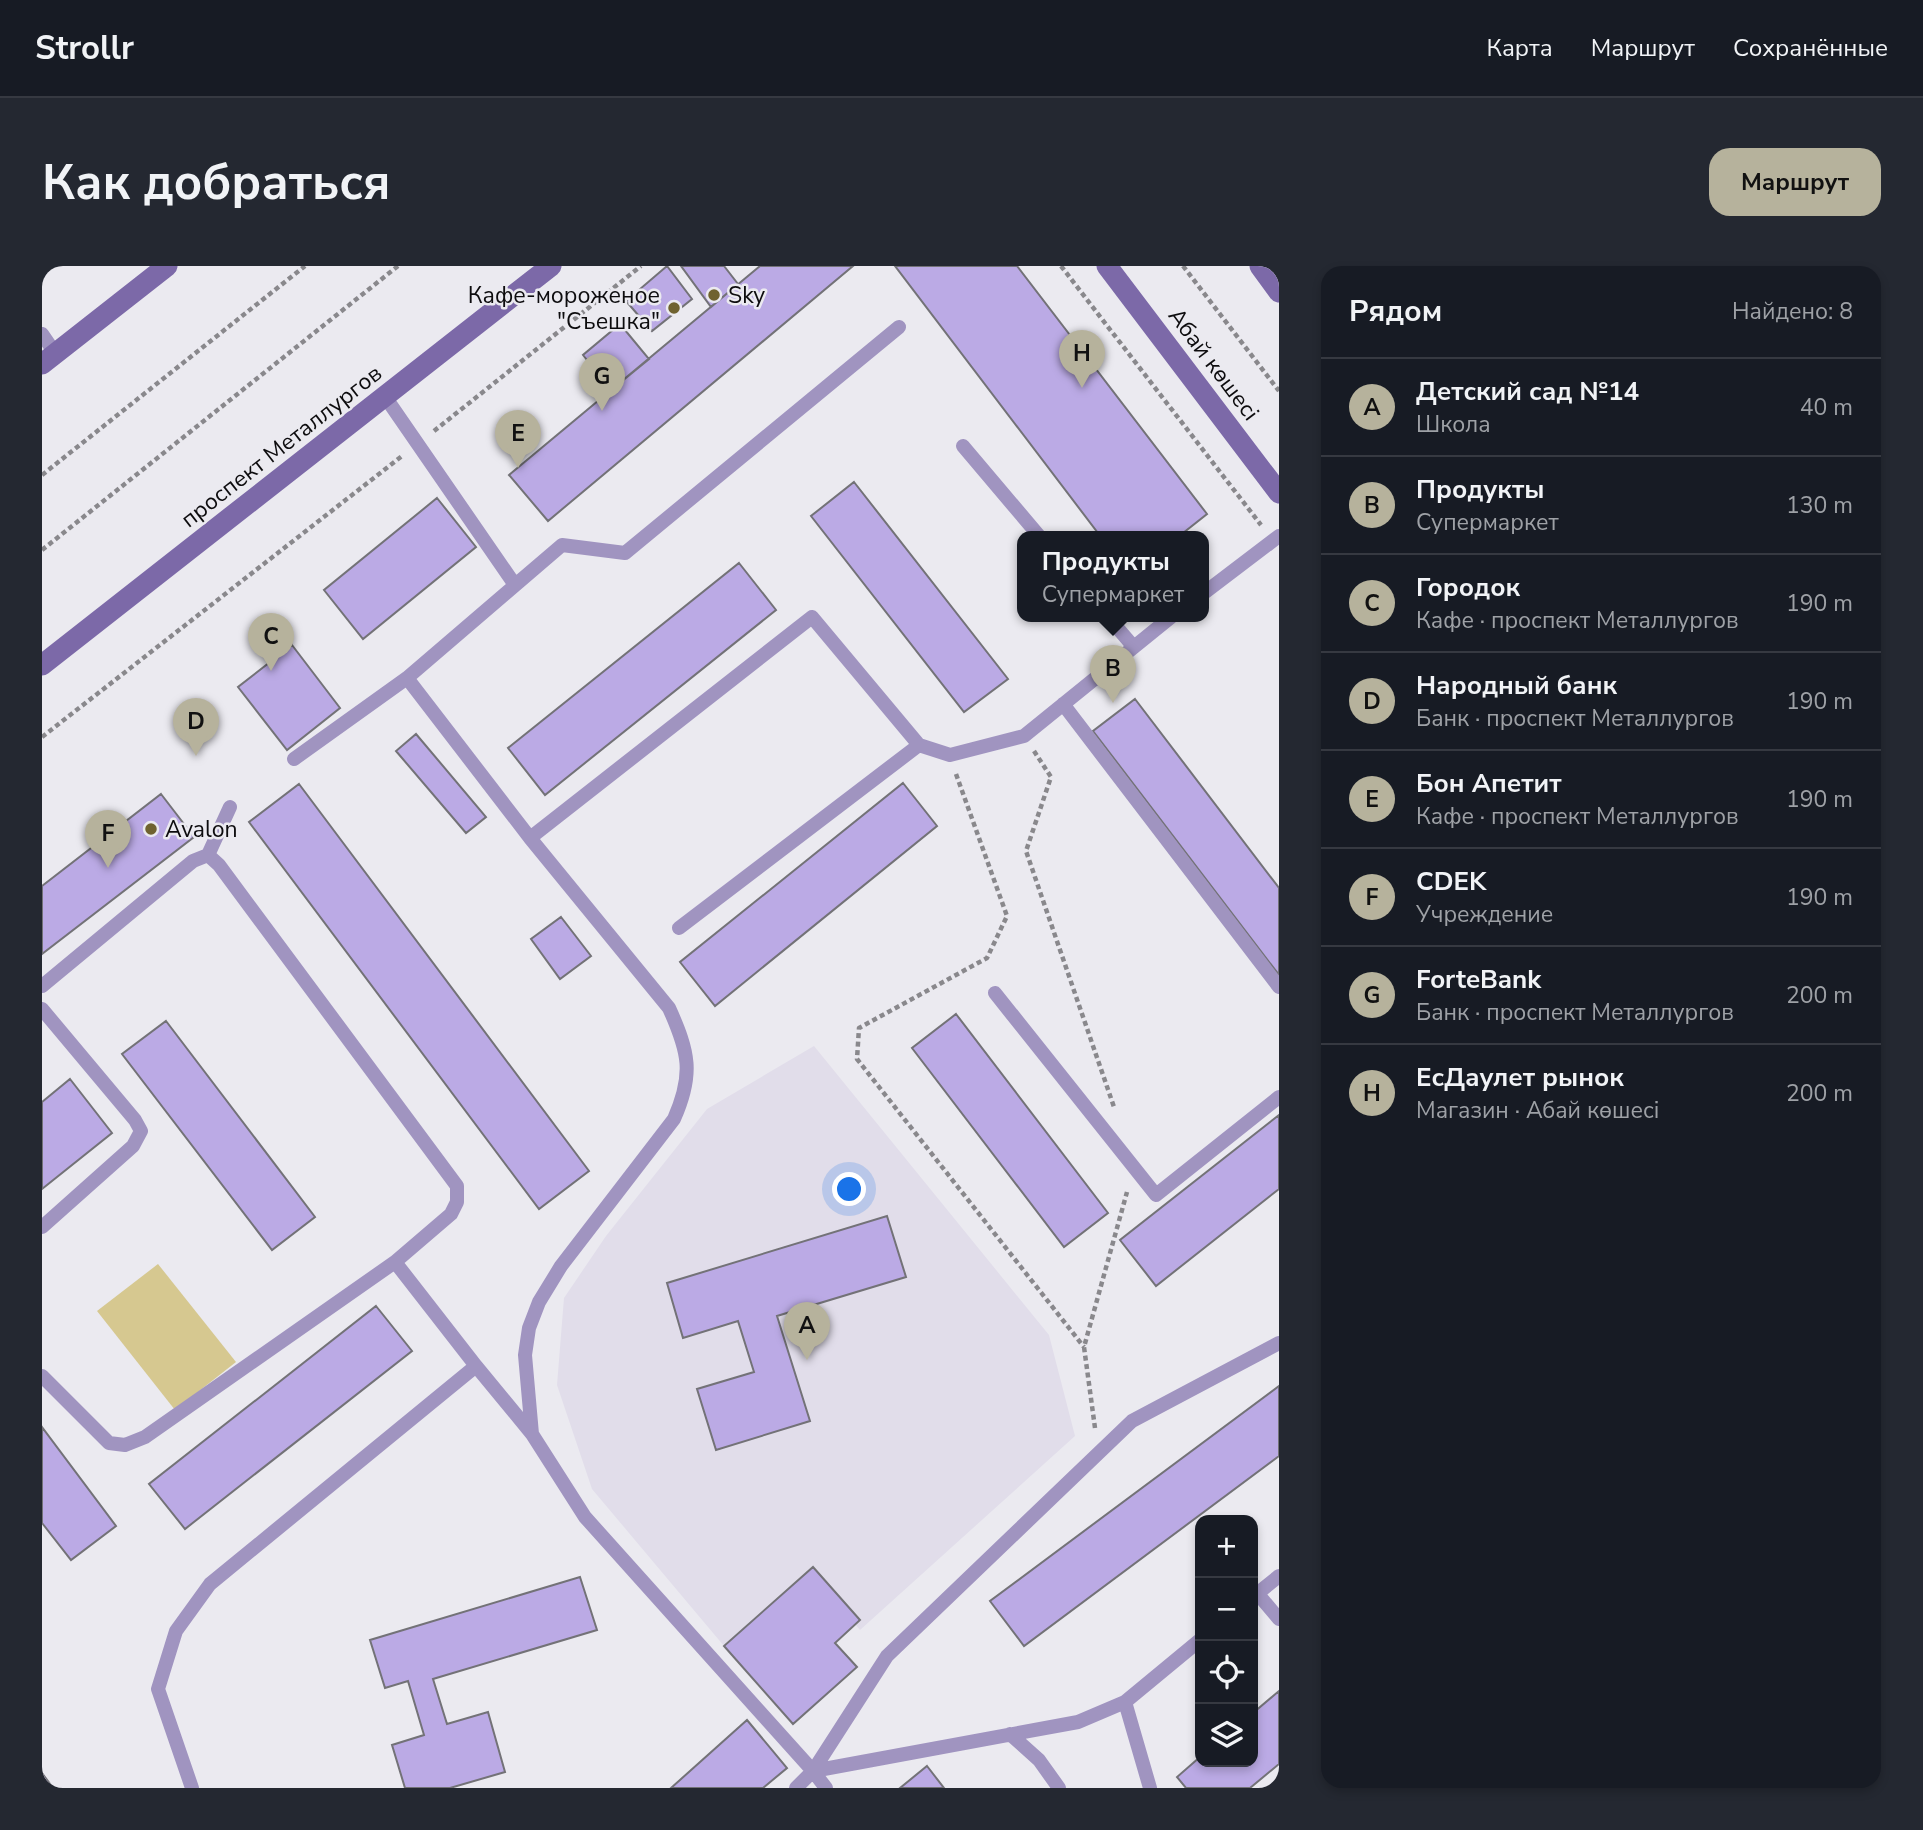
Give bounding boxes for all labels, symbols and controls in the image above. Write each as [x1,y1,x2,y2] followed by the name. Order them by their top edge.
[35,26,134,71] text: Strollr
[1487,32,1553,64] text: Карта
[1591,32,1695,64] text: Маршрут
[1733,32,1888,64] text: Сохранённые
[1709,148,1881,216] button: Маршрут
[42,149,390,216] text: Как добраться
[468,280,660,337] place label: Кафе-мороженое "Cъешка"
[728,280,765,311] place label: Sky
[706,287,722,303] marker: Sky
[1349,291,1442,332] text: Рядом
[1732,296,1853,327] text: Найдено: 8
[666,300,682,316] marker: Кафе-мороженое "Cъешка"
[1161,302,1266,427] street label: Абай көшесі
[1059,330,1105,388] pin: H
[579,353,625,411] pin: G
[174,358,388,535] street label: проспект Металлургов
[1416,374,1639,409] text: Детский сад №14
[1363,392,1381,423] text: A
[1800,392,1853,423] text: 40 m
[1416,409,1491,440] text: Школа
[495,410,541,468] pin: E
[1416,472,1544,507] text: Продукты
[1364,490,1380,521] text: B
[1786,490,1853,521] text: 130 m
[1416,507,1559,538] text: Супермаркет
[1017,531,1209,622] popup
[1042,544,1170,579] text: Продукты
[1416,570,1520,605] text: Городок
[1042,579,1184,610] text: Супермаркет
[1364,588,1380,619] text: C
[1786,588,1853,619] text: 190 m
[1416,605,1738,636] text: Кафе · проспект Металлургов
[248,613,294,671] pin: C
[1090,645,1136,703] pin: B
[1416,668,1617,703] text: Народный банк
[1363,686,1381,717] text: D
[1786,686,1853,717] text: 190 m
[173,698,219,756] pin: D
[1416,703,1734,734] text: Банк · проспект Металлургов
[1416,766,1562,801] text: Бон Апетит
[1365,784,1379,815] text: E
[1786,784,1853,815] text: 190 m
[1416,801,1738,832] text: Кафе · проспект Металлургов
[85,810,131,868] pin: F
[165,814,238,845] place label: Avalon
[143,821,159,837] marker: Avalon
[1416,864,1486,899] text: CDEK
[1366,882,1378,913] text: F
[1786,882,1853,913] text: 190 m
[1416,899,1553,930] text: Учреждение
[1416,962,1541,997] text: ForteBank
[1364,980,1380,1011] text: G
[1786,980,1853,1011] text: 200 m
[1416,997,1734,1028] text: Банк · проспект Металлургов
[1416,1060,1624,1095] text: ЕсДаулет рынок
[1363,1078,1381,1109] text: H
[1786,1078,1853,1109] text: 200 m
[1416,1095,1659,1126] text: Магазин · Абай көшесі
[832,1172,866,1206] your location
[784,1302,830,1360] pin: A
[1195,1515,1258,1767] map controls
[1195,1515,1258,1578] button: +
[1195,1578,1258,1641] button: −
[1195,1641,1258,1704] button: locate
[1195,1704,1258,1767] button: layers

